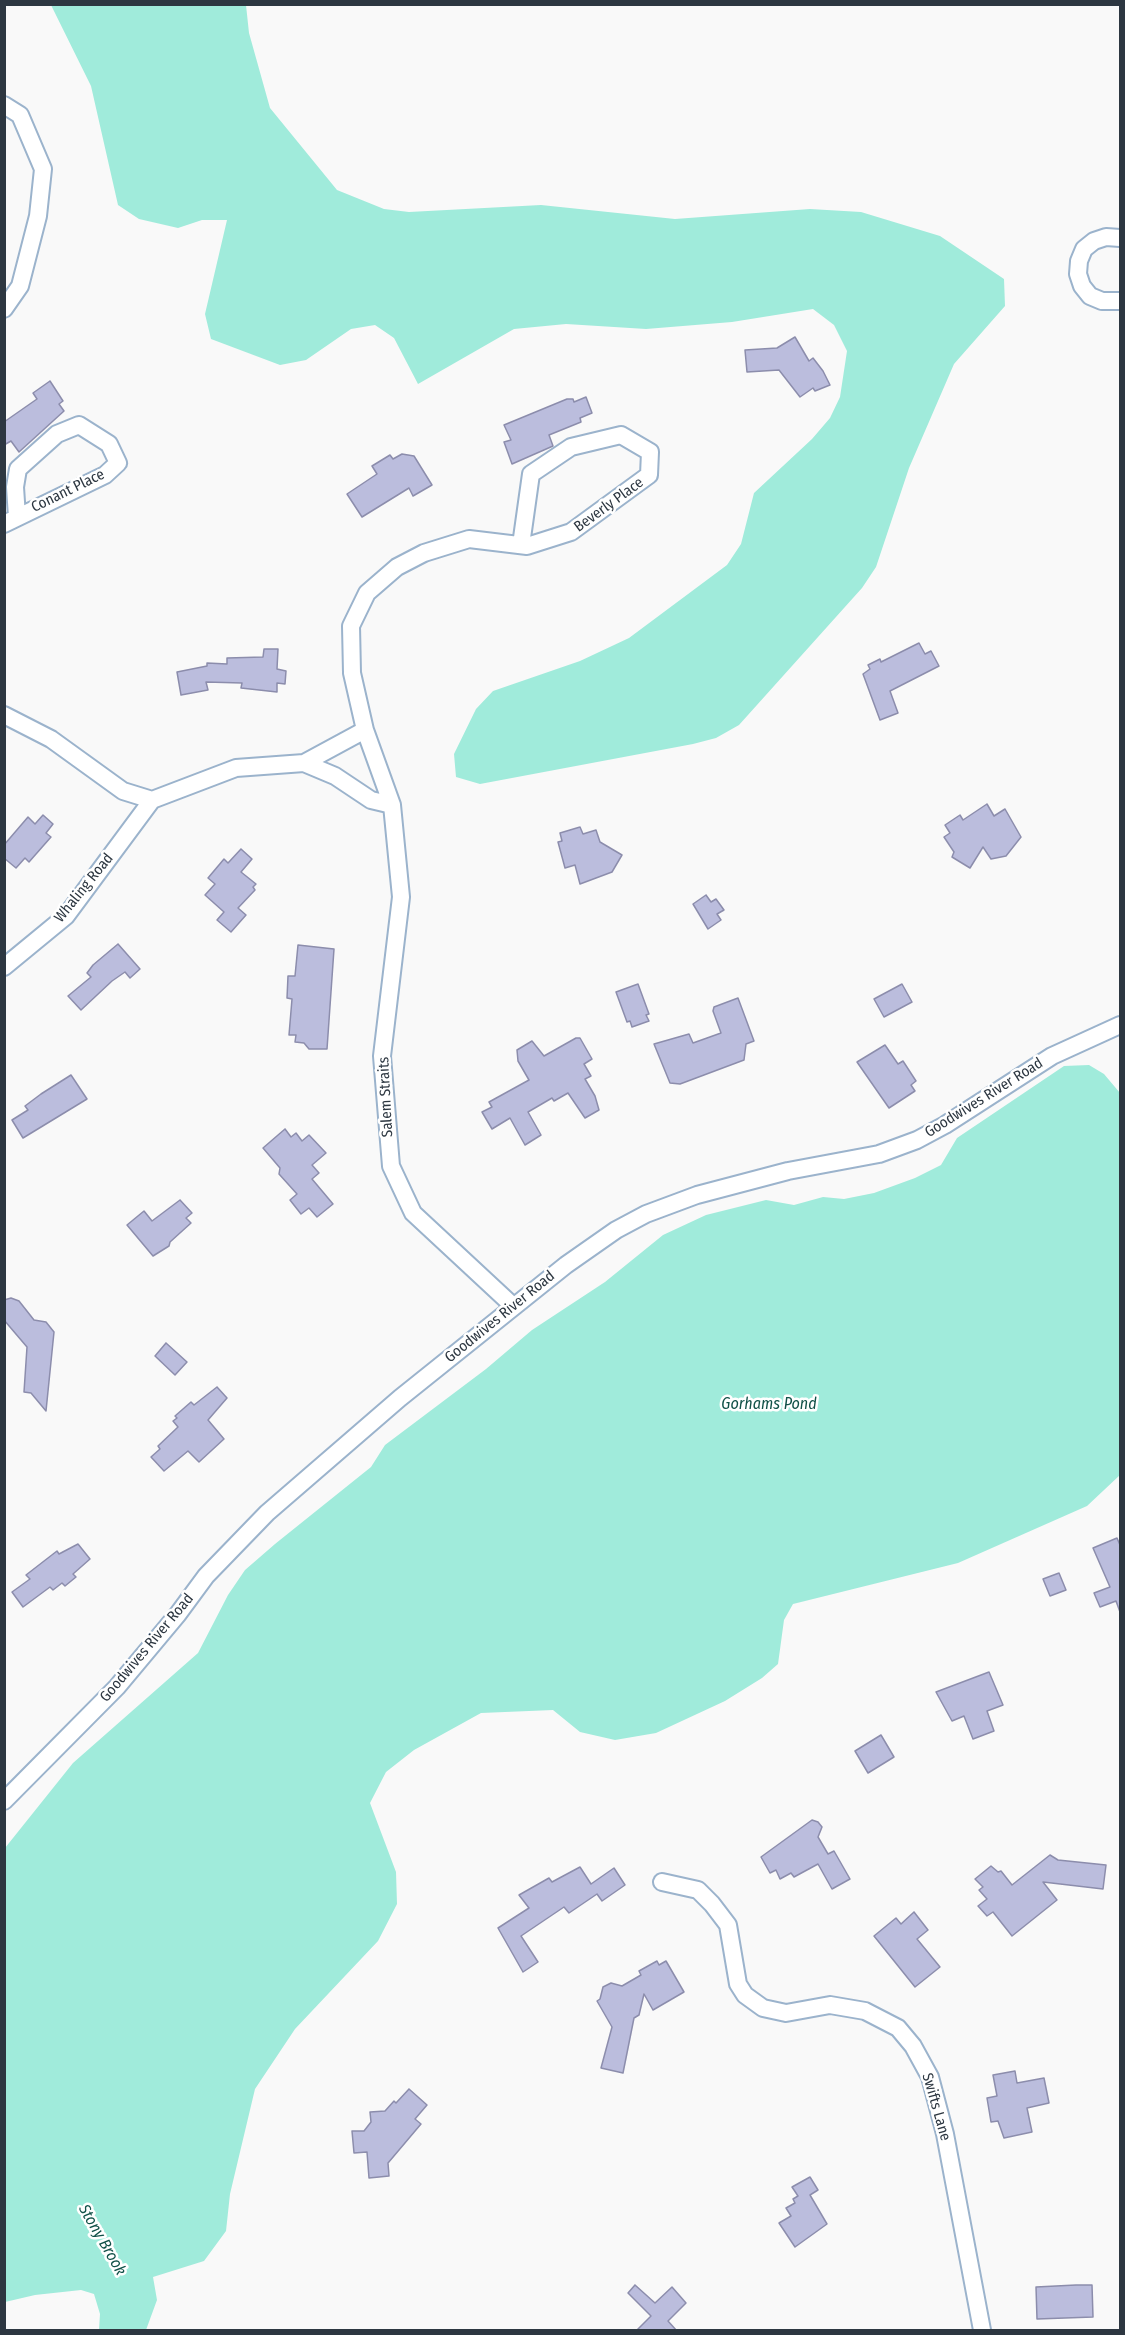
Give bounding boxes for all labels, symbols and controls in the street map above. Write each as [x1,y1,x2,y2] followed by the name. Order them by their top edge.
[28,466,108,516] street label: Conant Place
[571,474,647,536] street label: Beverly Place
[51,850,117,926] street label: Whaling Road
[922,1054,1046,1142] street label: Goodwives River Road
[375,1056,397,1138] street label: Salem Straits
[442,1267,558,1367] street label: Goodwives River Road
[721,1395,817,1415] water label: Gorhams Pond
[96,1590,198,1706] street label: Goodwives River Road
[918,2071,954,2143] street label: Swifts Lane
[74,2201,130,2279] water label: Stony Brook

